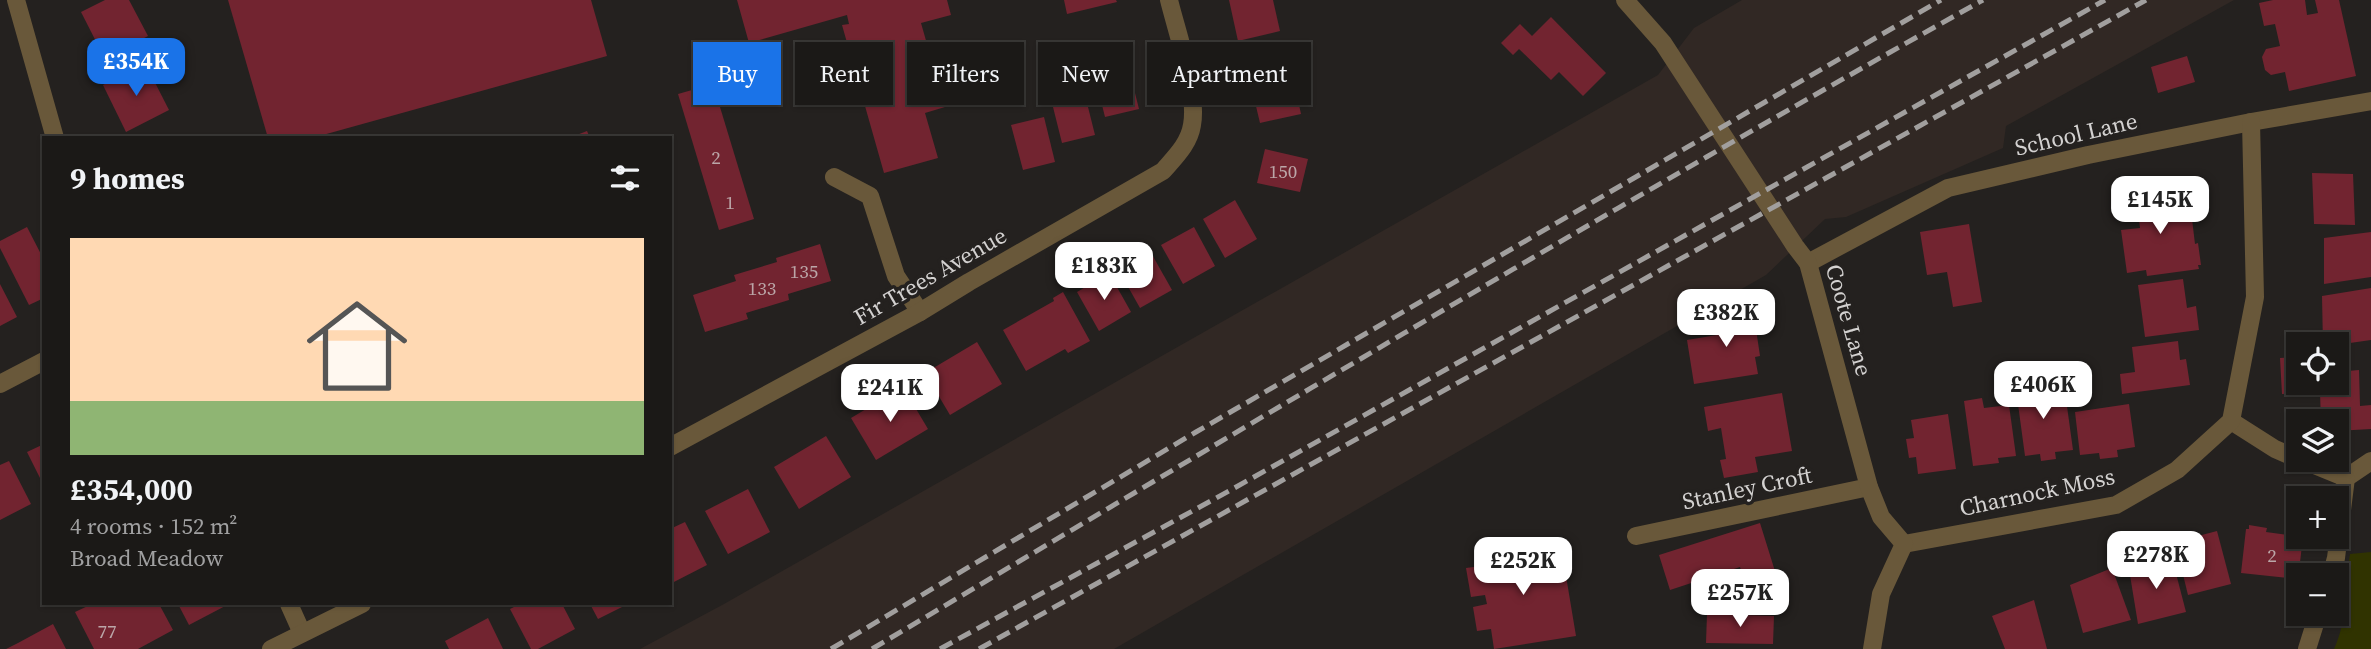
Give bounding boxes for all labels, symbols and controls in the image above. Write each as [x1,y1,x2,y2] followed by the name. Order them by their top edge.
[87,38,185,98] pin: £354K
[693,42,781,105] chip: Buy
[795,42,893,105] chip: Rent
[907,42,1024,105] chip: Filters
[1038,42,1133,105] chip: New
[1147,42,1311,105] chip: Apartment
[103,45,169,77] text: £354K
[2012,104,2140,164] street label: School Lane
[711,144,721,170] house number: 2
[70,158,185,199] text: 9 homes
[1269,158,1297,184] house number: 150
[606,159,644,197] icon: filters
[2111,176,2209,236] pin: £145K
[2127,183,2193,215] text: £145K
[725,189,735,215] house number: 1
[848,219,1012,333] street label: Fir Trees Avenue
[1055,243,1153,302] pin: £183K
[1071,249,1137,281] text: £183K
[790,258,818,284] house number: 135
[1818,260,1880,380] street label: Coote Lane
[748,275,776,301] house number: 133
[294,283,420,409] icon: home
[1677,290,1775,349] pin: £382K
[1693,296,1759,328] text: £382K
[2286,332,2349,626] map controls
[2286,332,2349,395] button: locate
[1994,362,2092,421] pin: £406K
[841,364,939,424] pin: £241K
[2010,368,2076,400] text: £406K
[857,371,923,403] text: £241K
[2286,409,2349,472] button: layers
[1679,459,1815,517] street label: Stanley Croft
[1956,460,2118,524] street label: Charnock Moss
[70,469,193,510] text: £354,000
[2286,486,2349,549] button: +
[70,510,237,542] text: 4 rooms · 152 m²
[2107,532,2205,591] pin: £278K
[1474,538,1572,597] pin: £252K
[2123,538,2189,570] text: £278K
[70,542,223,574] text: Broad Meadow
[2267,542,2277,568] house number: 2
[1490,544,1556,576] text: £252K
[2286,563,2349,626] button: −
[1691,570,1789,629] pin: £257K
[1707,576,1773,608] text: £257K
[97,618,117,644] house number: 77

